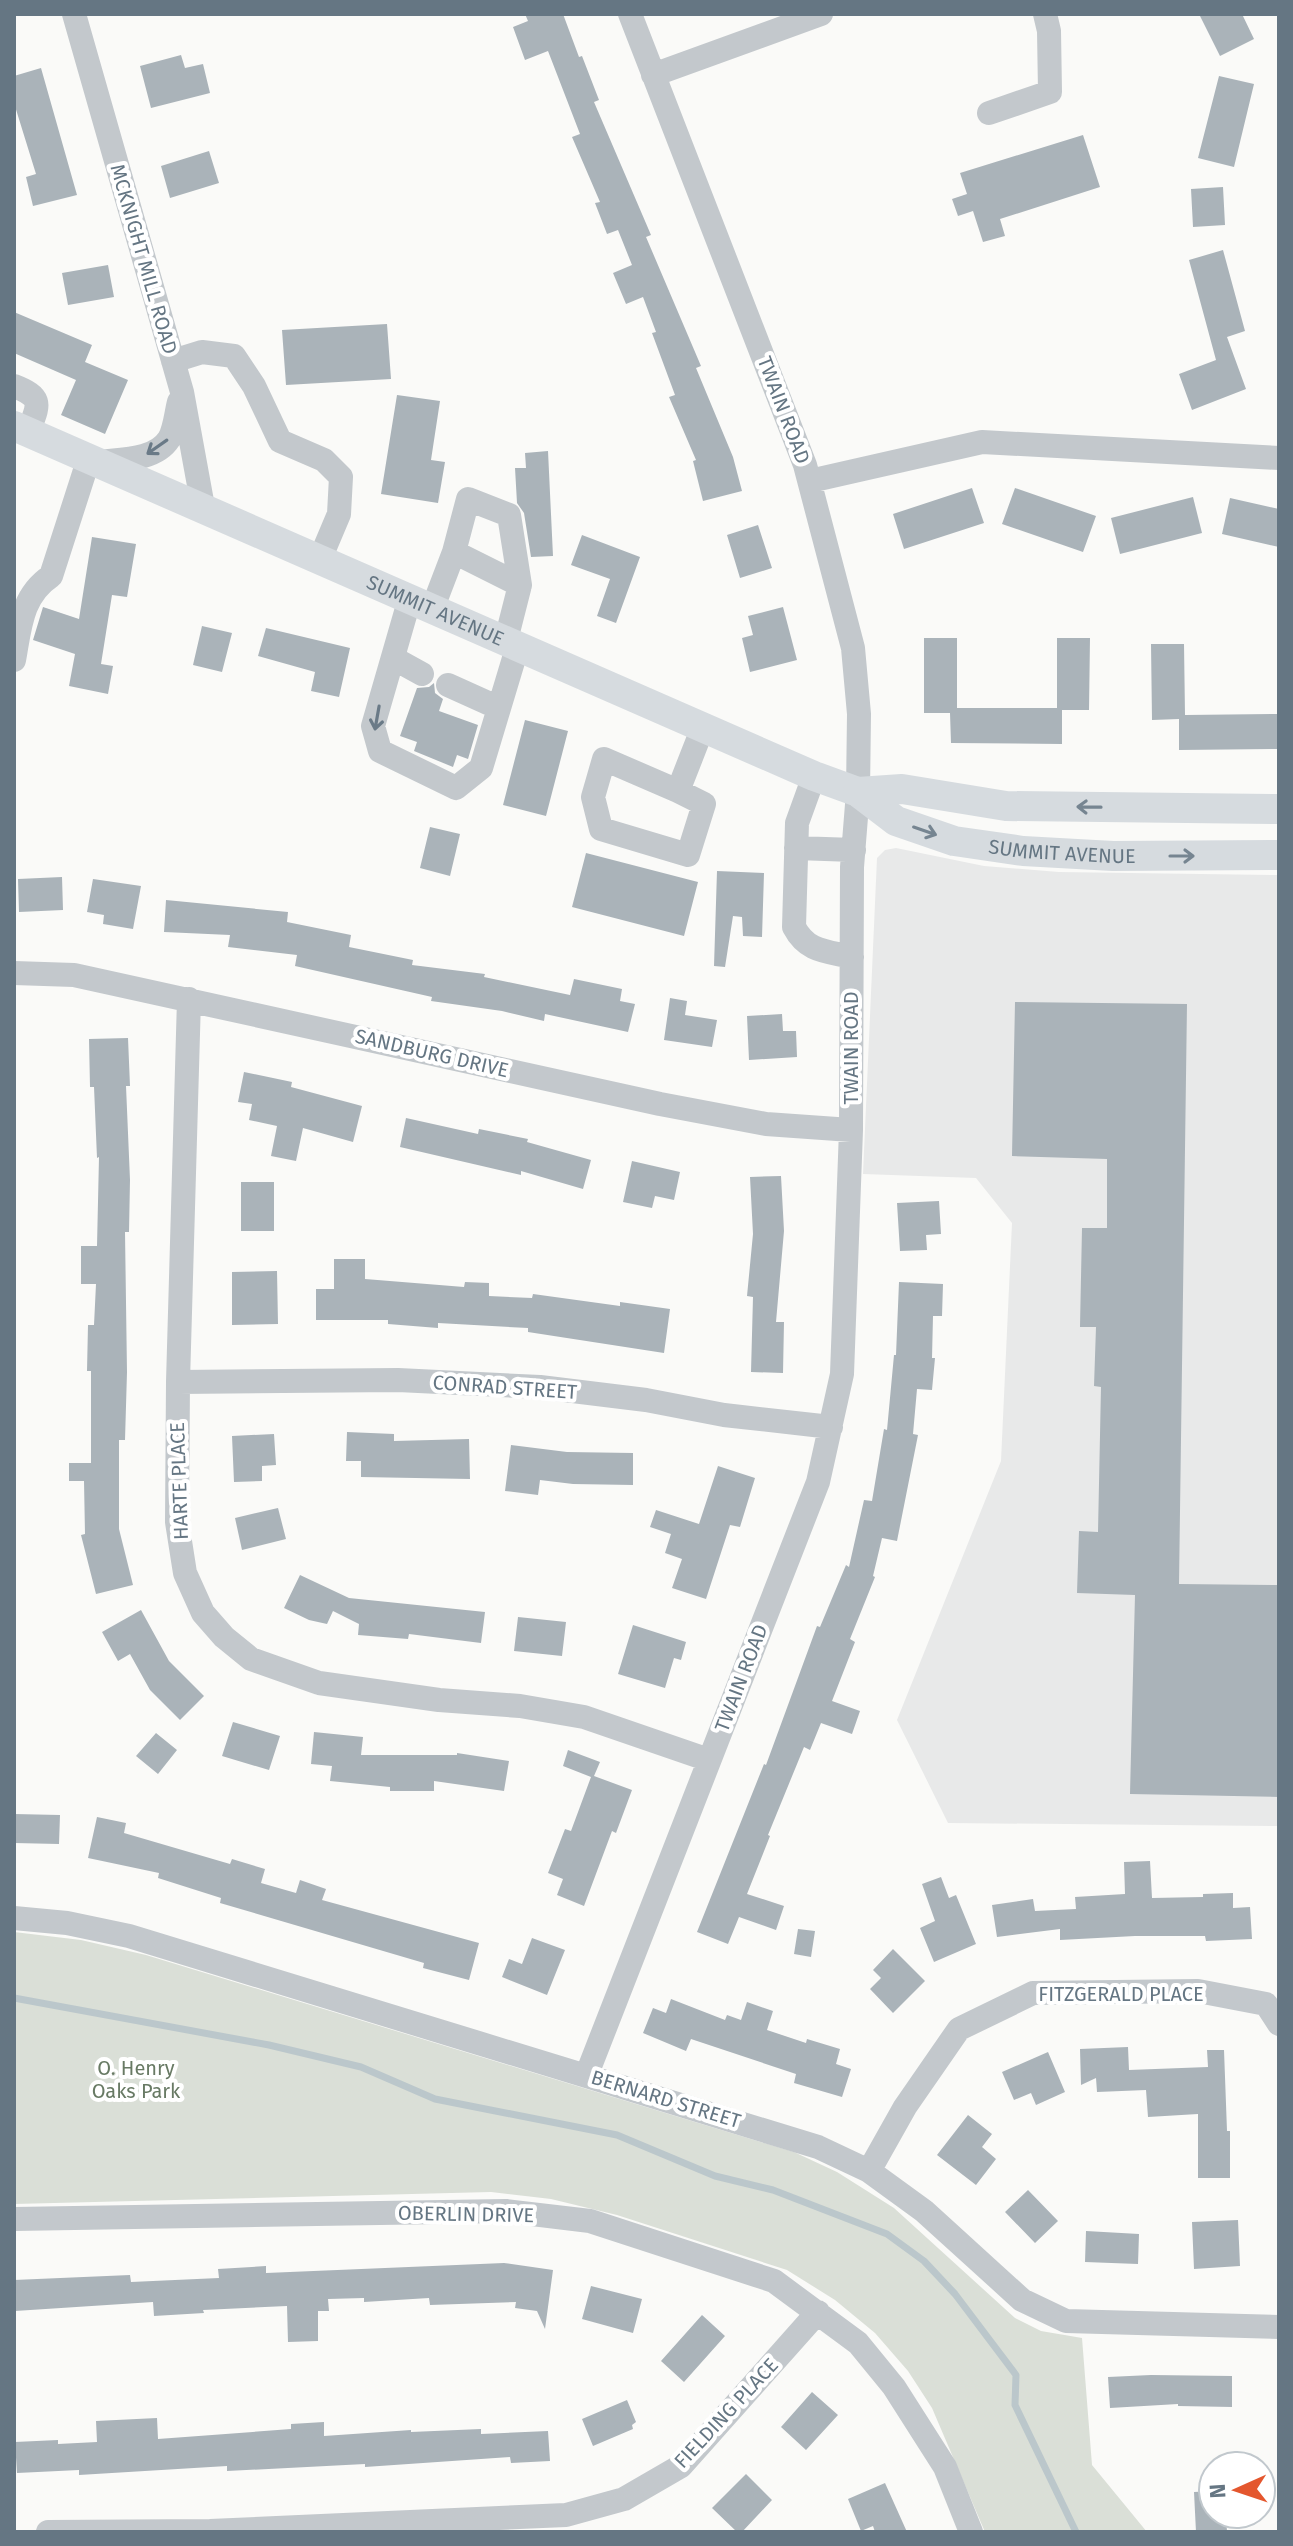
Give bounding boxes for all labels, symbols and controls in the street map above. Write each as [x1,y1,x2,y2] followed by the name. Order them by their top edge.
[105,161,183,357] street label: MCKNIGHT MILL ROAD
[753,353,815,467] street label: TWAIN ROAD
[147,438,168,455] one-way arrow
[363,570,508,651] street label: SUMMIT AVENUE
[369,704,384,730] one-way arrow
[1076,799,1103,815] one-way arrow
[912,824,937,839] one-way arrow
[987,834,1136,868] street label: SUMMIT AVENUE
[1168,848,1195,864] one-way arrow
[839,991,863,1105] street label: TWAIN ROAD
[353,1024,511,1082] street label: SANDBURG DRIVE
[432,1370,579,1404] street label: CONRAD STREET
[165,1422,193,1540] street label: HARTE PLACE
[710,1621,772,1735] street label: TWAIN ROAD
[1038,1982,1204,2006] street label: FITZGERALD PLACE
[92,2056,181,2103] park label: O. Henry Oaks Park
[588,2065,744,2133] street label: BERNARD STREET
[398,2201,534,2227] street label: OBERLIN DRIVE
[669,2353,783,2473] street label: FIELDING PLACE
[1197,2450,1277,2530] north arrow
[1204,2483,1231,2499] text: N

